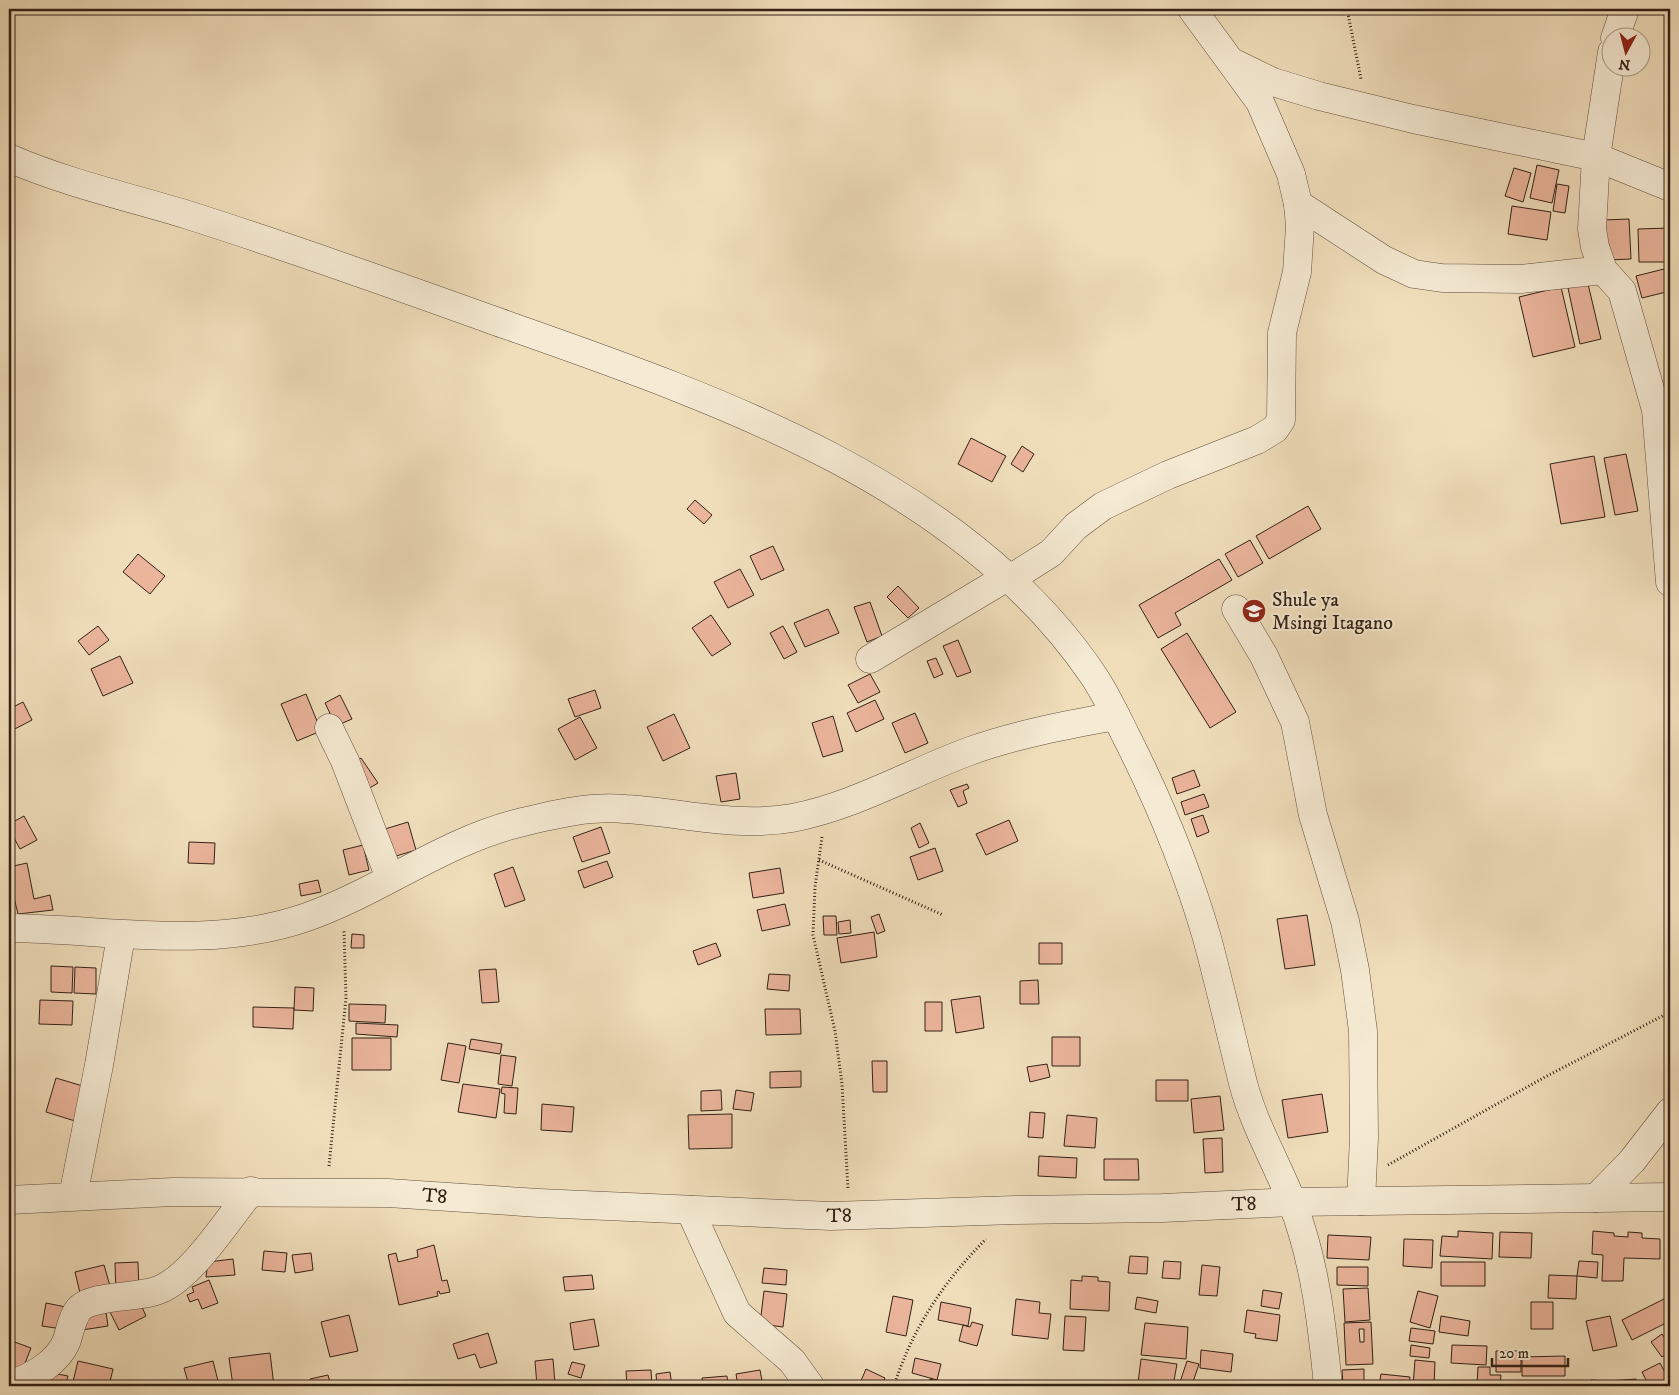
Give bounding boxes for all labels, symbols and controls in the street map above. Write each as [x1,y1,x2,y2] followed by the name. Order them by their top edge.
[1602,28,1652,78] north arrow
[1617,54,1631,74] text: N
[1272,588,1393,636] place label: Shule ya Msingi Itagano
[1241,598,1267,624] school or university icon: Shule ya Msingi Itagano
[421,1183,448,1209] street label: T8
[1231,1191,1257,1217] street label: T8
[826,1203,852,1229] street label: T8
[1492,1335,1568,1367] scale bar
[1499,1344,1529,1363] text: 20 m

